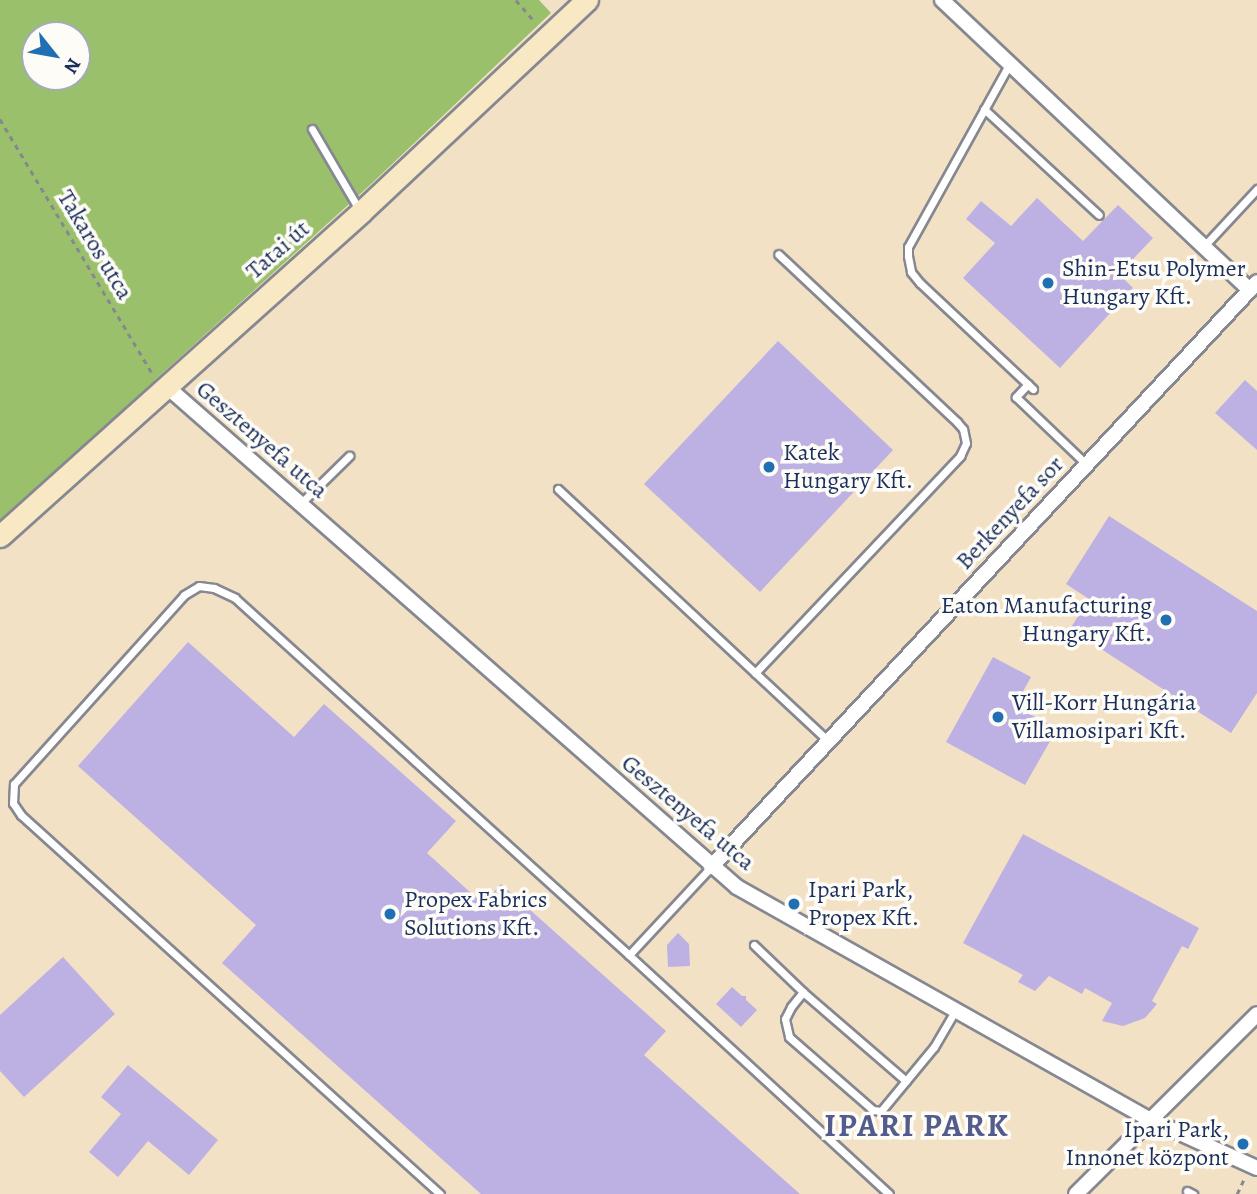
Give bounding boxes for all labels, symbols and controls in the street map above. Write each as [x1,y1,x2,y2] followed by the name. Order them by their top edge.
[21,21,91,91] north arrow
[58,53,87,78] text: N
[51,185,139,305] street label: Takaros utca
[240,215,316,285] street label: Tatai út
[1062,255,1246,311] place label: Shin-Etsu Polymer Hungary Kft.
[1040,275,1056,291] marker: Shin-Etsu Polymer Hungary Kft.
[190,375,334,505] street label: Gesztenyefa utca
[783,439,913,495] place label: Katek Hungary Kft.
[950,450,1070,576] street label: Berkenyefa sor
[761,459,777,475] marker: Katek Hungary Kft.
[941,592,1152,648] place label: Eaton Manufacturing Hungary Kft.
[1158,612,1174,628] marker: Eaton Manufacturing Hungary Kft.
[1012,689,1196,745] place label: Vill-Korr Hungária Villamosipari Kft.
[990,709,1006,725] marker: Vill-Korr Hungária Villamosipari Kft.
[616,749,760,877] street label: Gesztenyefa utca
[808,876,919,932] place label: Ipari Park, Propex Kft.
[404,886,547,942] place label: Propex Fabrics Solutions Kft.
[786,896,802,912] marker: Ipari Park, Propex Kft.
[382,906,398,922] marker: Propex Fabrics Solutions Kft.
[825,1106,1009,1144] district label: IPARI PARK
[1066,1116,1229,1172] place label: Ipari Park, Innonet központ
[1235,1136,1251,1152] marker: Ipari Park, Innonet központ

